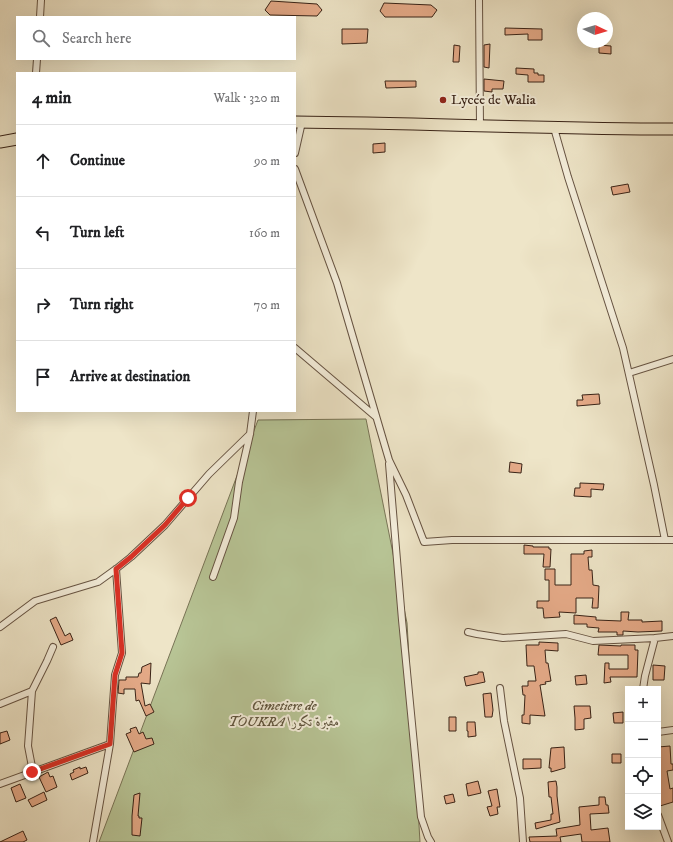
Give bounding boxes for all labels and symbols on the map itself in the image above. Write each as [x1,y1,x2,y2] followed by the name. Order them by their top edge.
[577,12,613,48] north arrow
[451,91,536,109] place label: Lycée de Walia
[438,95,448,105] marker: Lycée de Walia
[179,489,197,507] route start
[229,697,339,731] park label: Cimetiere de TOUKRA مقبرة تكورا
[23,763,41,781] route end

